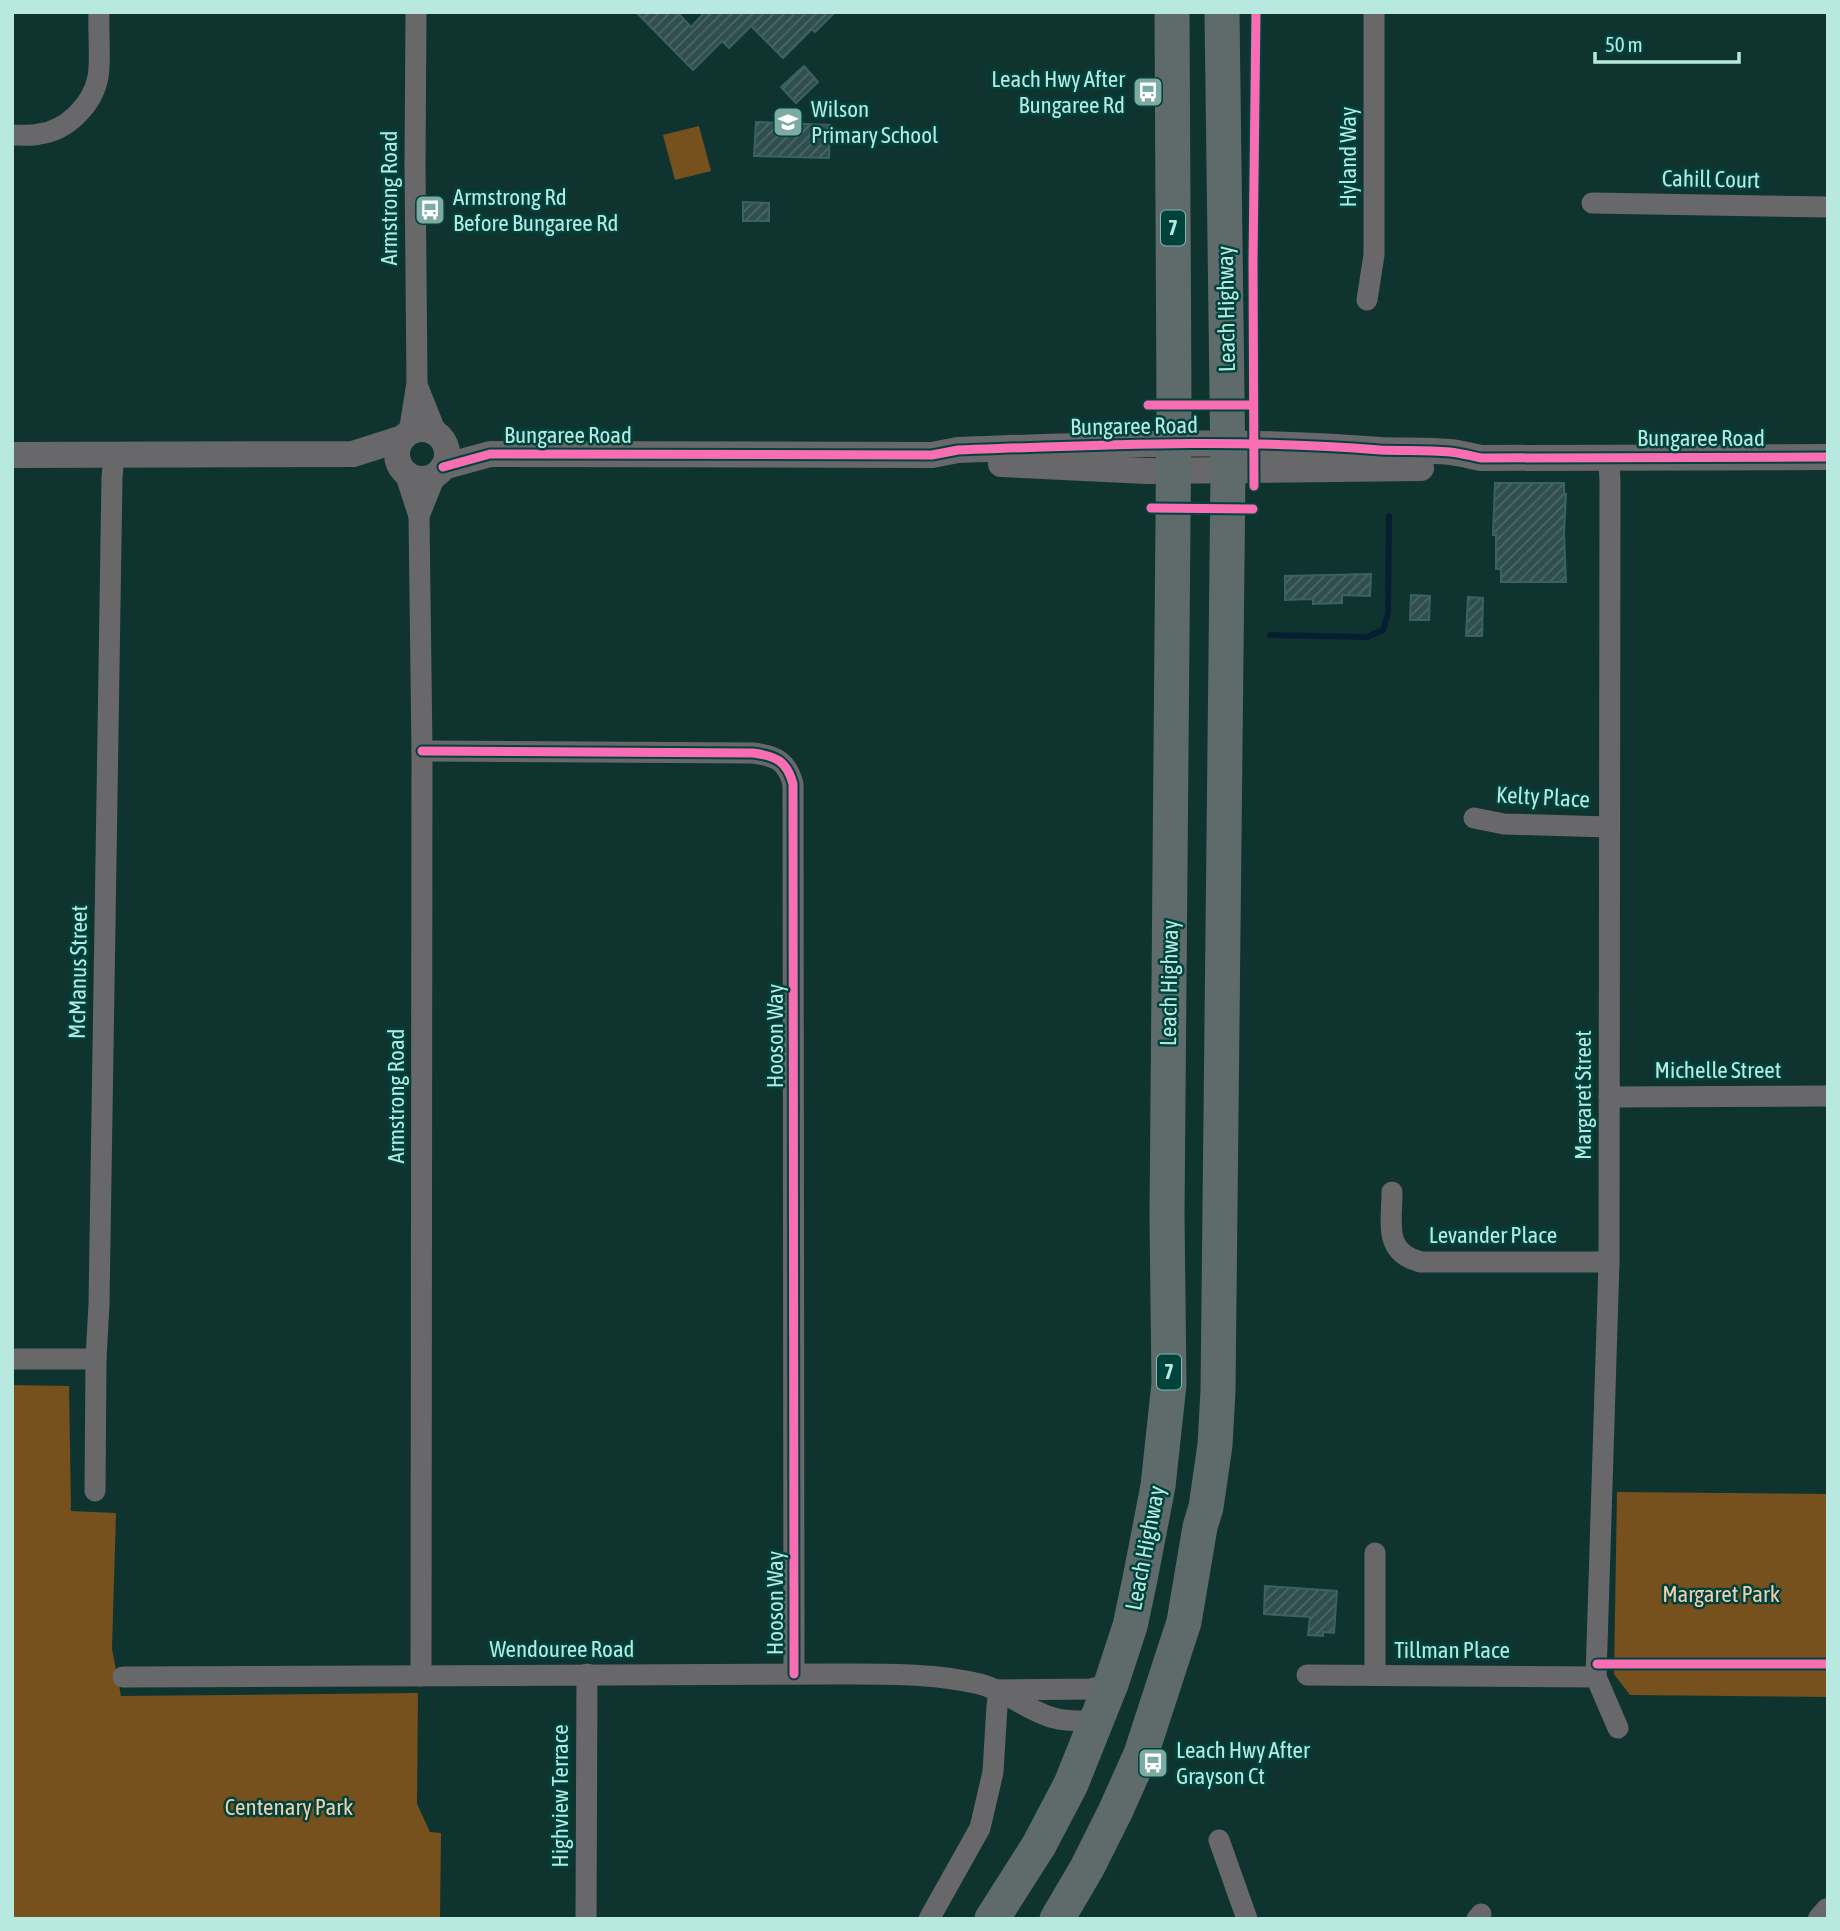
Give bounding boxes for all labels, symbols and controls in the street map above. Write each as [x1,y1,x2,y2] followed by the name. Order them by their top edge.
[1595,21,1738,65] scale bar
[1605,32,1643,56] text: 50 m
[991,66,1126,118] place label: Leach Hwy After Bungaree Rd
[1131,75,1165,109] bus stop icon: Leach Hwy After Bungaree Rd
[811,96,938,148] place label: Wilson Primary School
[771,105,805,139] school or university icon: Wilson Primary School
[1335,107,1361,208] street label: Hyland Way
[376,130,402,266] street label: Armstrong Road
[1662,165,1760,193] street label: Cahill Court
[453,184,618,236] place label: Armstrong Rd Before Bungaree Rd
[413,193,447,227] bus stop icon: Armstrong Rd Before Bungaree Rd
[1161,210,1185,246] road number: 7
[1212,246,1240,372] street label: Leach Highway
[1070,412,1198,440] street label: Bungaree Road
[504,422,632,448] street label: Bungaree Road
[1637,425,1765,451] street label: Bungaree Road
[1496,782,1590,812] street label: Kelty Place
[64,905,92,1039] street label: McManus Street
[1155,920,1183,1046] street label: Leach Highway
[762,984,788,1088] street label: Hooson Way
[383,1028,409,1164] street label: Armstrong Road
[1570,1030,1596,1160] street label: Margaret Street
[1655,1057,1781,1083] street label: Michelle Street
[1429,1222,1557,1248] street label: Levander Place
[1157,1354,1181,1390] road number: 7
[1120,1484,1170,1612] street label: Leach Highway
[762,1551,788,1655] street label: Hooson Way
[1662,1581,1780,1607] park label: Margaret Park
[489,1636,635,1662] street label: Wendouree Road
[1394,1637,1510,1663] street label: Tillman Place
[547,1724,573,1868] street label: Highview Terrace
[1176,1737,1311,1789] place label: Leach Hwy After Grayson Ct
[1136,1746,1170,1780] bus stop icon: Leach Hwy After Grayson Ct
[225,1794,353,1820] park label: Centenary Park

